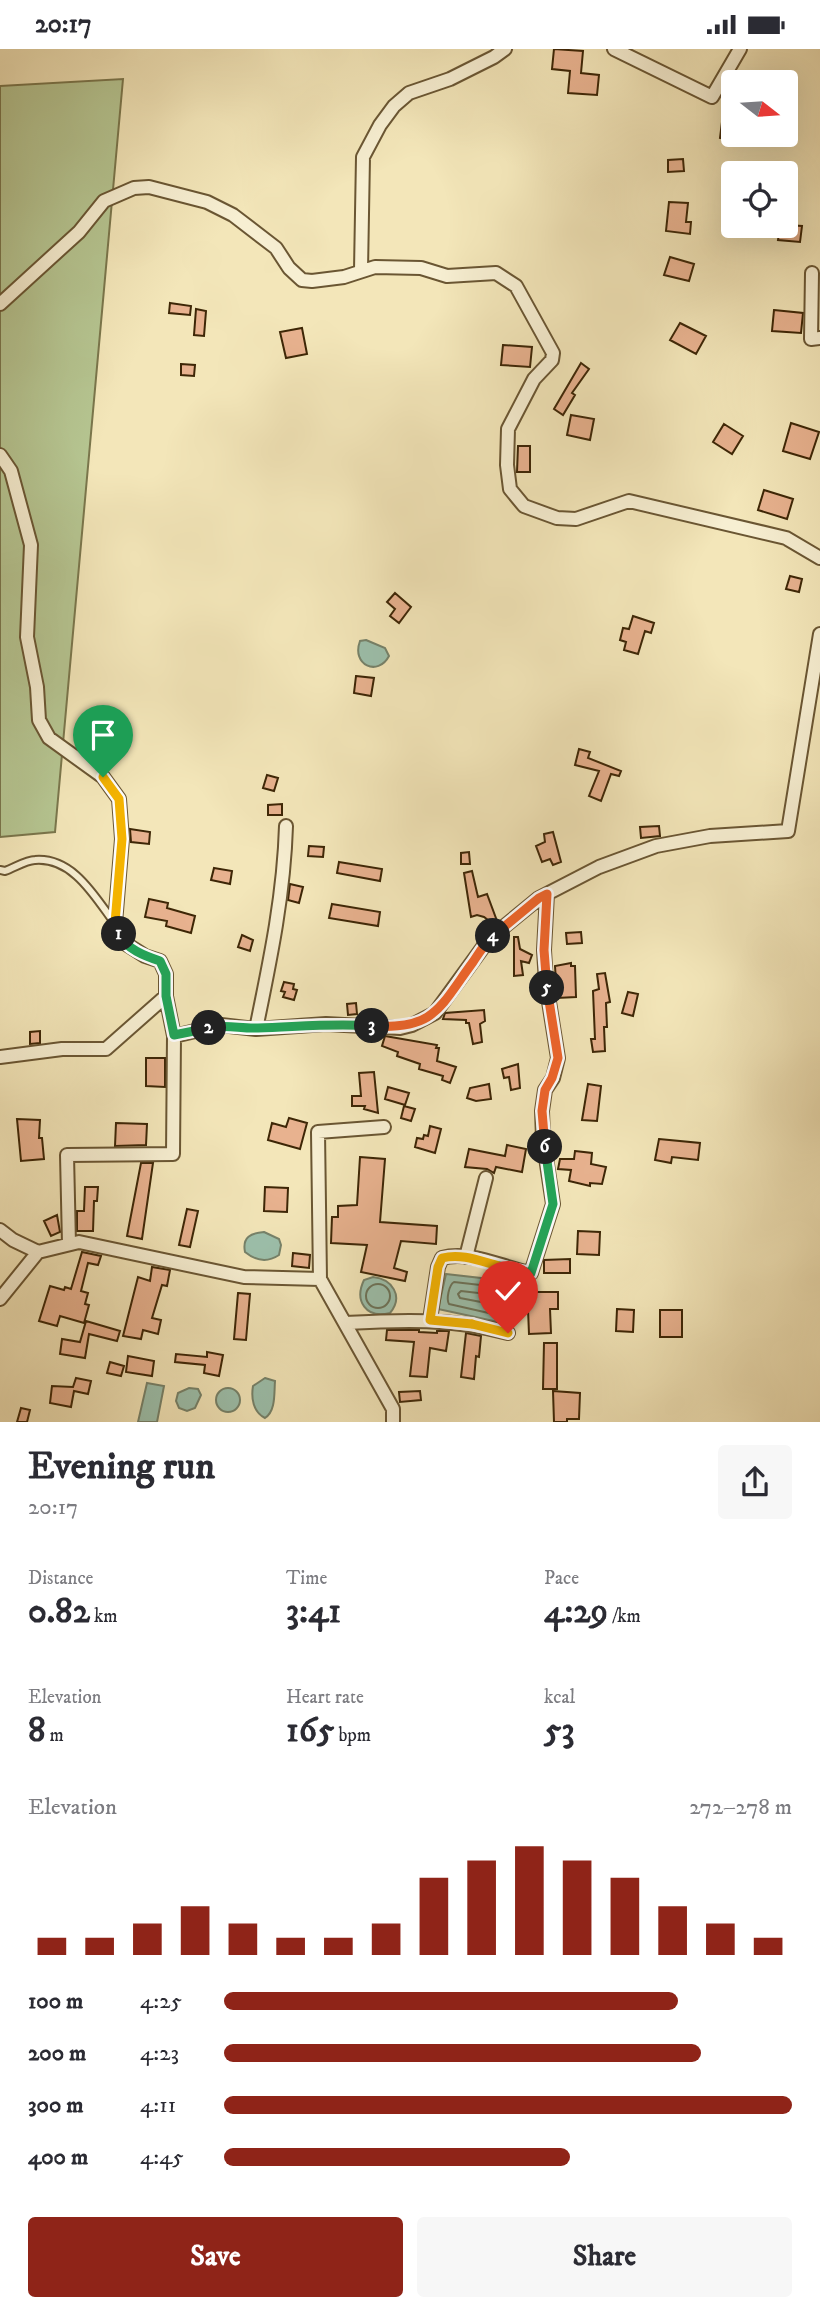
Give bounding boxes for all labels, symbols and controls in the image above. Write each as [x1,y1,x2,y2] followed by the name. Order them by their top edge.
[35,8,92,41] text: 20:17
[721,70,798,147] north arrow
[721,70,798,238] map controls
[721,161,798,238] button: locate
[73,705,133,777] pin
[84,716,122,754] icon: arrive
[102,917,136,952] pin: 1
[476,919,510,953] pin: 4
[115,922,122,945] text: 1
[487,924,498,947] text: 4
[530,971,564,1005] pin: 5
[542,976,551,999] text: 5
[354,1009,390,1044] pin: 3
[192,1011,227,1045] pin: 2
[368,1014,375,1037] text: 3
[204,1016,213,1039] text: 2
[528,1129,562,1165] pin: 6
[540,1135,549,1158] text: 6
[478,1261,538,1333] pin
[489,1272,527,1310] icon: check
[28,1443,215,1491] text: Evening run
[718,1445,792,1519] button: share
[28,1493,78,1522] text: 20:17
[28,1567,93,1590] text: Distance
[286,1567,327,1590] text: Time
[544,1567,579,1590] text: Pace
[28,1590,90,1634] text: 0.82
[286,1590,341,1634] text: 3:41
[544,1590,608,1634] text: 4:29
[90,1605,118,1628] text: km
[608,1605,641,1628] text: /km
[28,1686,102,1709] text: Elevation
[286,1686,364,1709] text: Heart rate
[544,1686,575,1709] text: kcal
[28,1709,46,1753] text: 8
[286,1709,334,1753] text: 165
[544,1709,574,1753] text: 53
[46,1724,64,1747] text: m
[334,1724,371,1747] text: bpm
[28,1793,117,1822] text: Elevation
[689,1793,792,1822] text: 272–278 m
[28,1987,83,2016] text: 100 m
[140,1987,182,2016] text: 4:25
[28,2039,86,2068] text: 200 m
[140,2039,179,2068] text: 4:23
[28,2091,84,2120] text: 300 m
[140,2091,176,2120] text: 4:11
[28,2143,88,2172] text: 400 m
[140,2143,184,2172] text: 4:45
[28,2217,403,2297] button: Save
[417,2217,792,2297] button: Share

